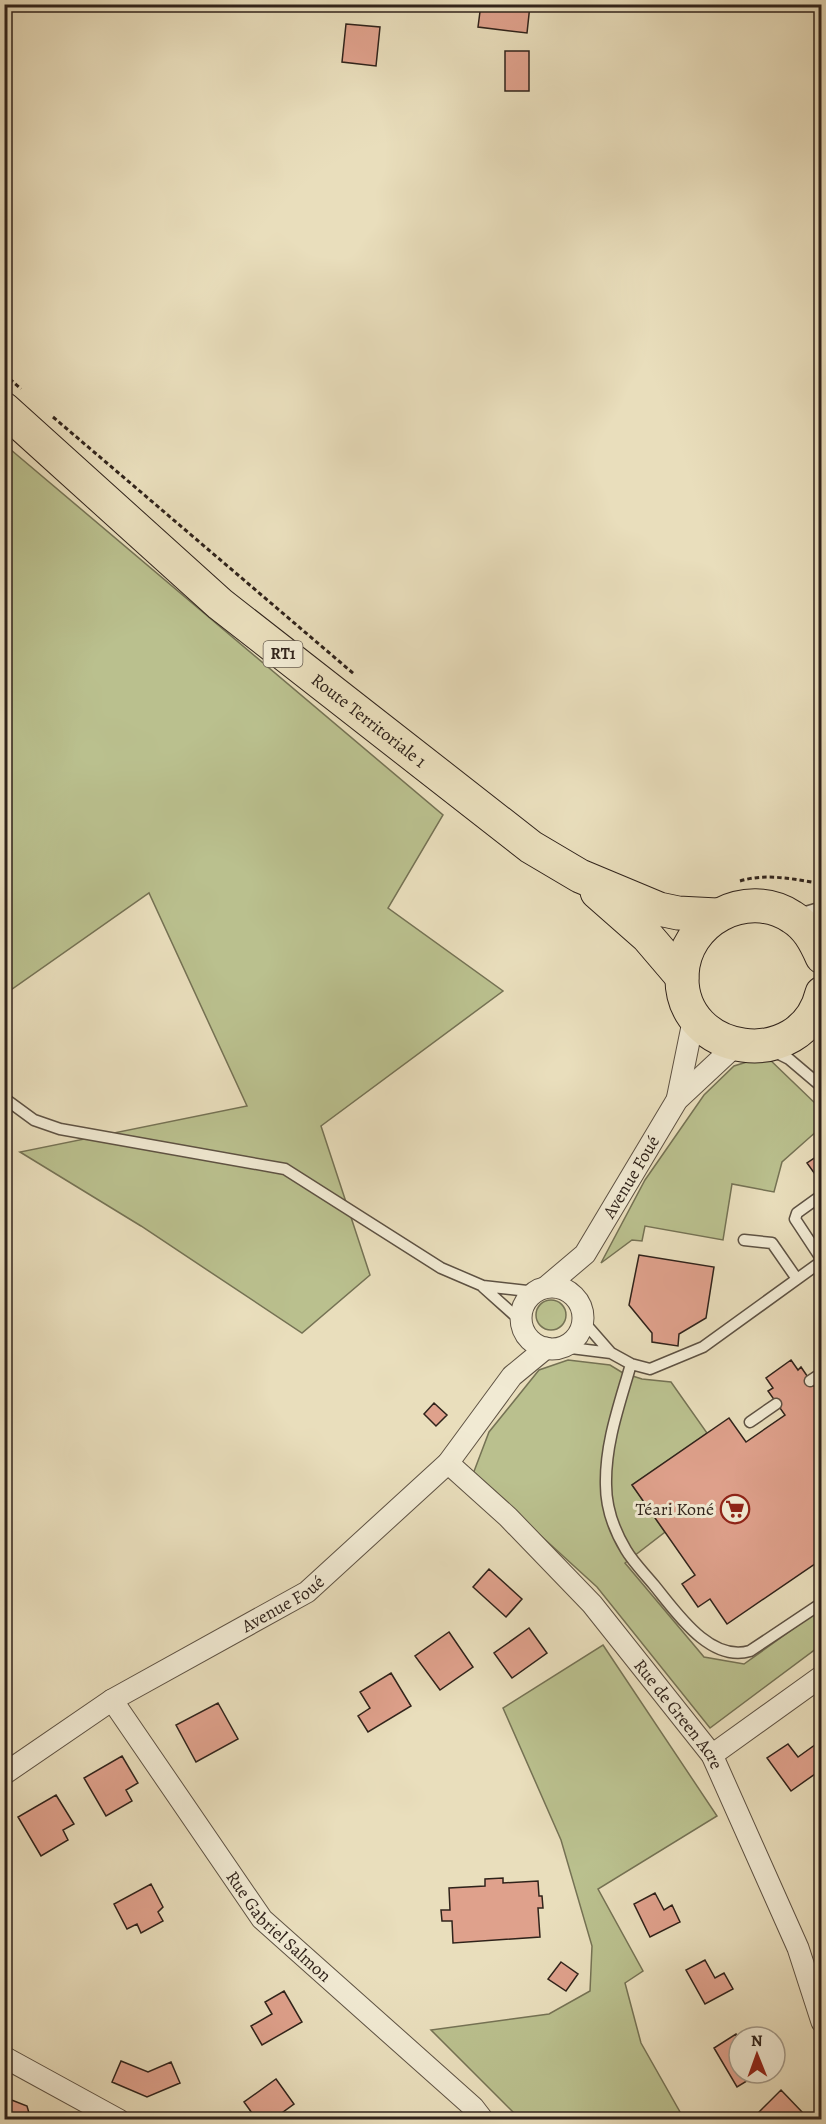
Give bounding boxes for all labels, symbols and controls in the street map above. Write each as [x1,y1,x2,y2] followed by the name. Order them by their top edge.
[264,641,302,667] road number: RT1
[306,668,431,773] street label: Route Territoriale 1
[597,1131,665,1224] street label: Avenue Foué
[719,1493,751,1525] supermarket icon: Téari Koné
[636,1497,714,1521] place label: Téari Koné
[236,1570,329,1638] street label: Avenue Foué
[628,1654,729,1773] street label: Rue de Green Acre
[220,1866,337,1987] street label: Rue Gabriel Salmon
[727,2025,787,2085] north arrow
[751,2030,763,2052] text: N

